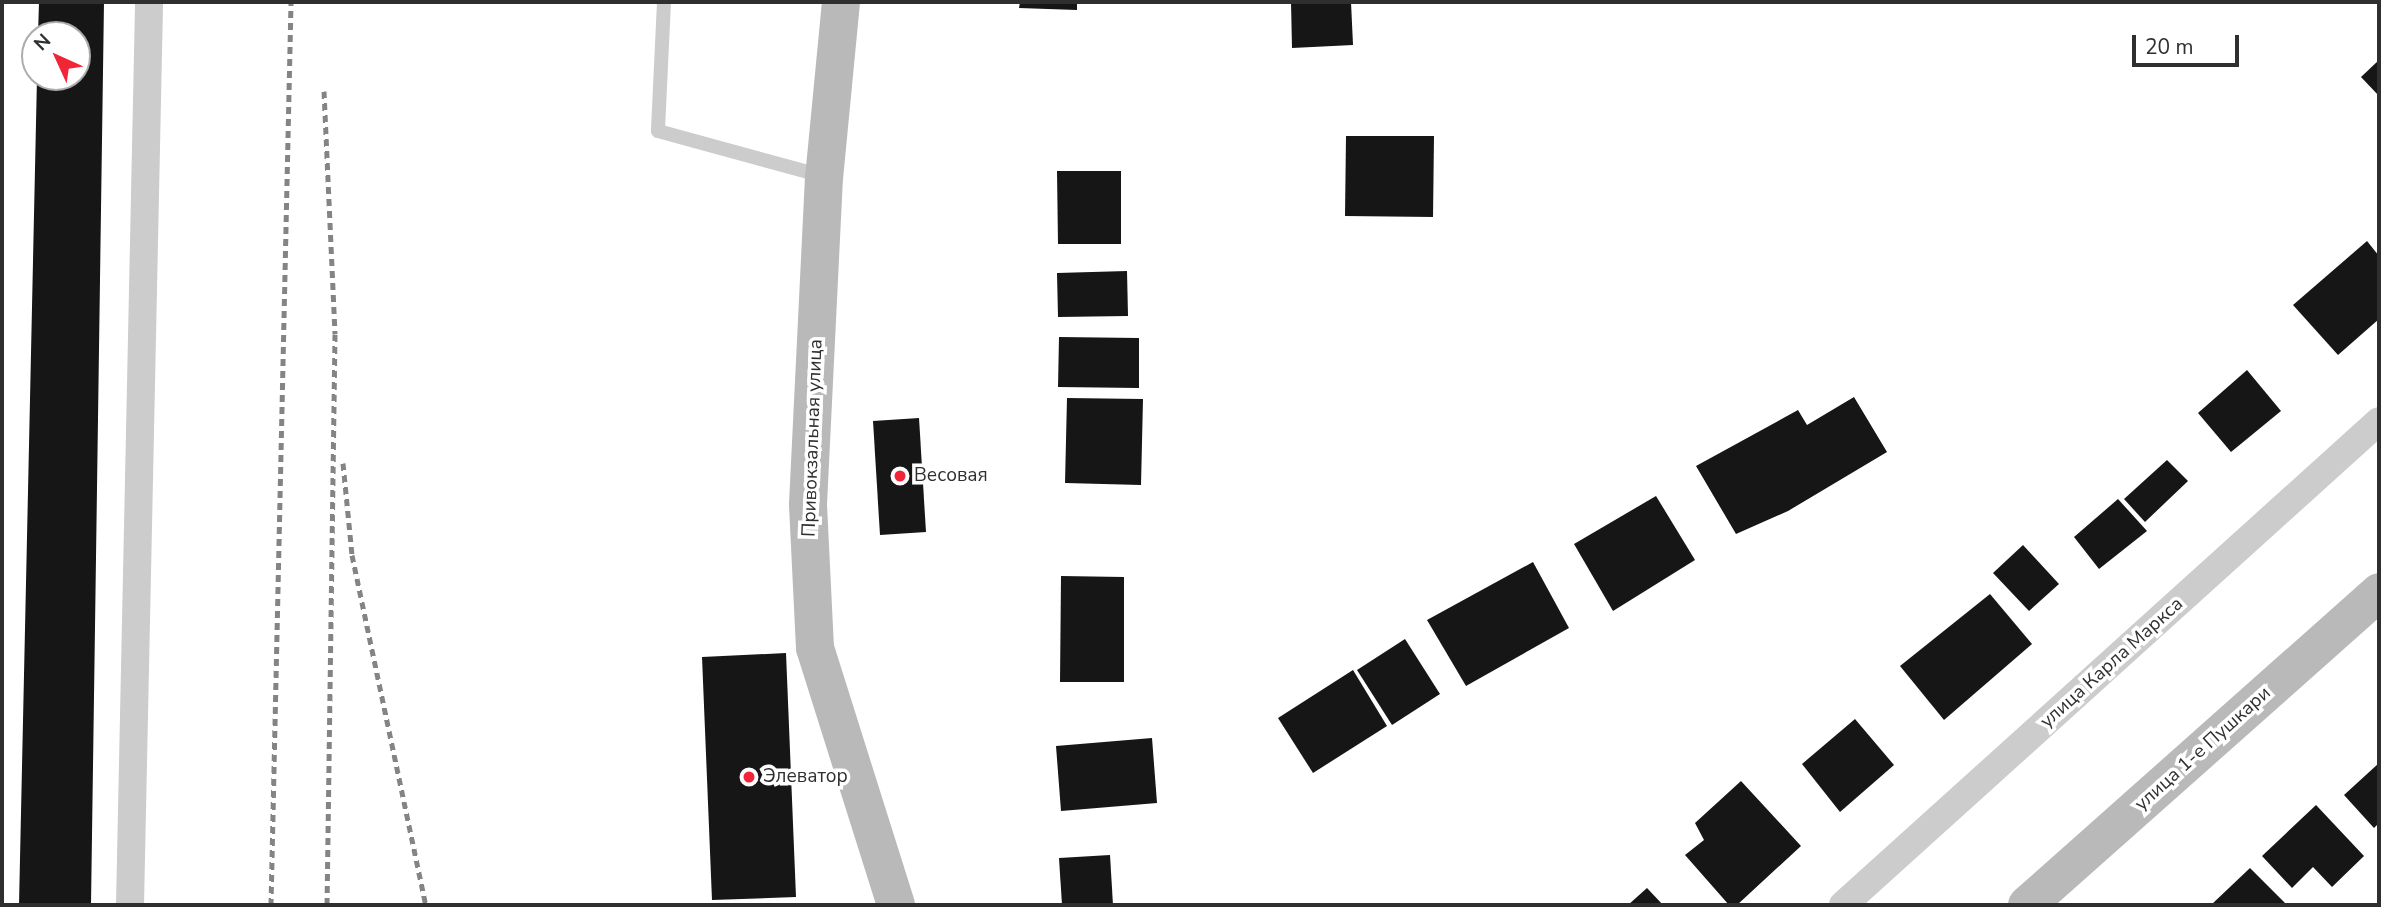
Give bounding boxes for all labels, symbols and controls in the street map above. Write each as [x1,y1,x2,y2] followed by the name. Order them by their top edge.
[21,21,91,91] north arrow
[2136,21,2243,65] scale bar
[28,28,57,57] text: N
[2145,33,2194,61] text: 20 m
[798,339,828,537] street label: Привокзальная улица
[914,465,988,487] place label: Весовая
[892,468,908,484] marker: Весовая
[2036,593,2188,733] street label: улица Карла Маркса
[2130,682,2276,816] street label: улица 1-е Пушкари
[763,766,848,788] place label: Элеватор
[741,769,757,785] marker: Элеватор

